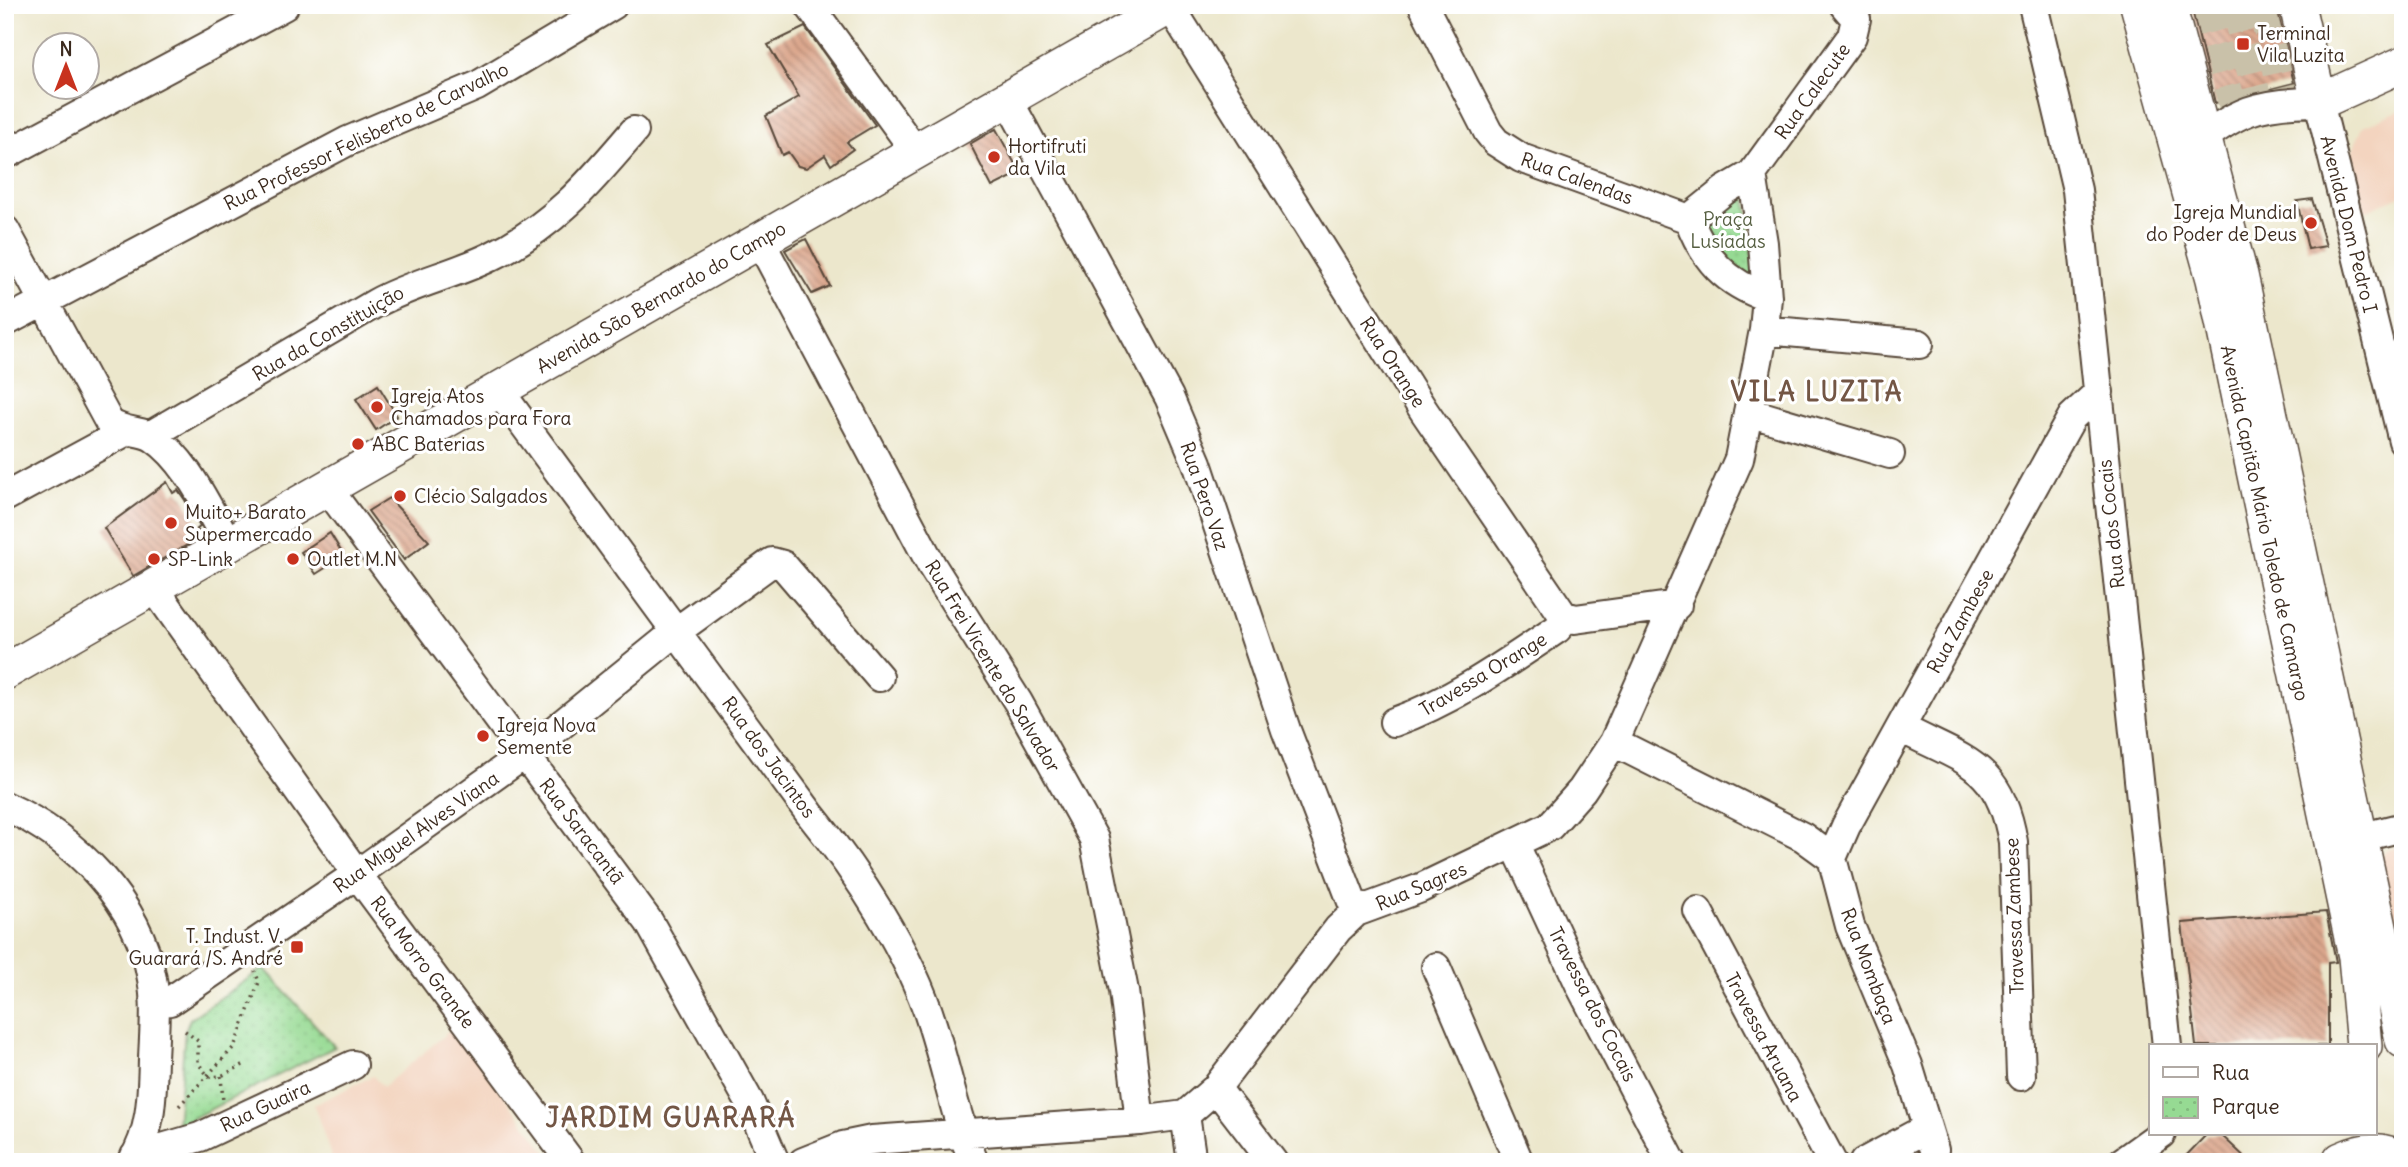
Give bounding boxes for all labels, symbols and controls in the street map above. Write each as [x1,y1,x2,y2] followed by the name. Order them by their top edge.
[2257,21,2345,67] place label: Terminal Vila Luzita
[32,32,102,102] north arrow
[2235,36,2251,52] marker: Terminal Vila Luzita
[59,37,73,61] text: N
[1769,38,1855,144] street label: Rua Calecute
[220,56,512,216] street label: Rua Professor Felisberto de Carvalho
[2315,133,2383,315] street label: Avenida Dom Pedro I
[1008,134,1086,180] place label: Hortifruti da Vila
[1518,147,1636,209] street label: Rua Calendas
[986,149,1002,165] marker: Hortifruti da Vila
[2146,200,2297,246] place label: Igreja Mundial do Poder de Deus
[1690,207,1766,253] park label: Praça Lusíadas
[2303,215,2319,231] marker: Igreja Mundial do Poder de Deus
[532,216,790,378] street label: Avenida São Bernardo do Campo
[248,280,408,386] street label: Rua da Constituição
[1355,312,1431,412] street label: Rua Orange
[2216,343,2314,703] street label: Avenida Capitão Mário Toledo de Camargo
[1730,375,1904,408] district label: VILA LUZITA
[391,384,571,430] place label: Igreja Atos Chamados para Fora
[369,399,385,415] marker: Igreja Atos Chamados para Fora
[372,432,485,456] place label: ABC Baterias
[350,436,366,452] marker: ABC Baterias
[1175,439,1235,553] street label: Rua Pero Vaz
[2092,458,2130,590] street label: Rua dos Cocais
[414,484,548,508] place label: Clécio Salgados
[392,488,408,504] marker: Clécio Salgados
[185,500,312,546] place label: Muito+ Barato Supermercado
[163,515,179,531] marker: Muito+ Barato Supermercado
[168,547,233,571] place label: SP-Link
[307,547,397,571] place label: Outlet M.N
[146,551,162,567] marker: SP-Link
[285,551,301,567] marker: Outlet M.N
[920,555,1066,777] street label: Rua Frei Vicente do Salvador
[1921,564,1999,678] street label: Rua Zambese
[1415,627,1551,721] street label: Travessa Orange
[717,692,821,822] street label: Rua dos Jacintos
[497,713,596,759] place label: Igreja Nova Semente
[475,728,491,744] marker: Igreja Nova Semente
[329,766,503,898] street label: Rua Miguel Alves Viana
[534,773,630,889] street label: Rua Saracantã
[1999,837,2029,995] street label: Travessa Zambese
[1372,856,1470,916] street label: Rua Sagres
[365,891,481,1033] street label: Rua Morro Grande
[1836,904,1902,1028] street label: Rua Mombaça
[1544,923,1642,1085] street label: Travessa dos Cocais
[128,924,283,970] place label: T. Indust. V. Guarará /S. André
[289,939,305,955] marker: T. Indust. V. Guarará /S. André
[1720,968,1808,1106] street label: Travessa Aruana
[2149,1044,2376,1136] legend
[2212,1059,2249,1086] text: Rua
[216,1075,314,1137] street label: Rua Guaira
[2212,1093,2280,1120] text: Parque
[546,1100,796,1134] district label: JARDIM GUARARÁ

